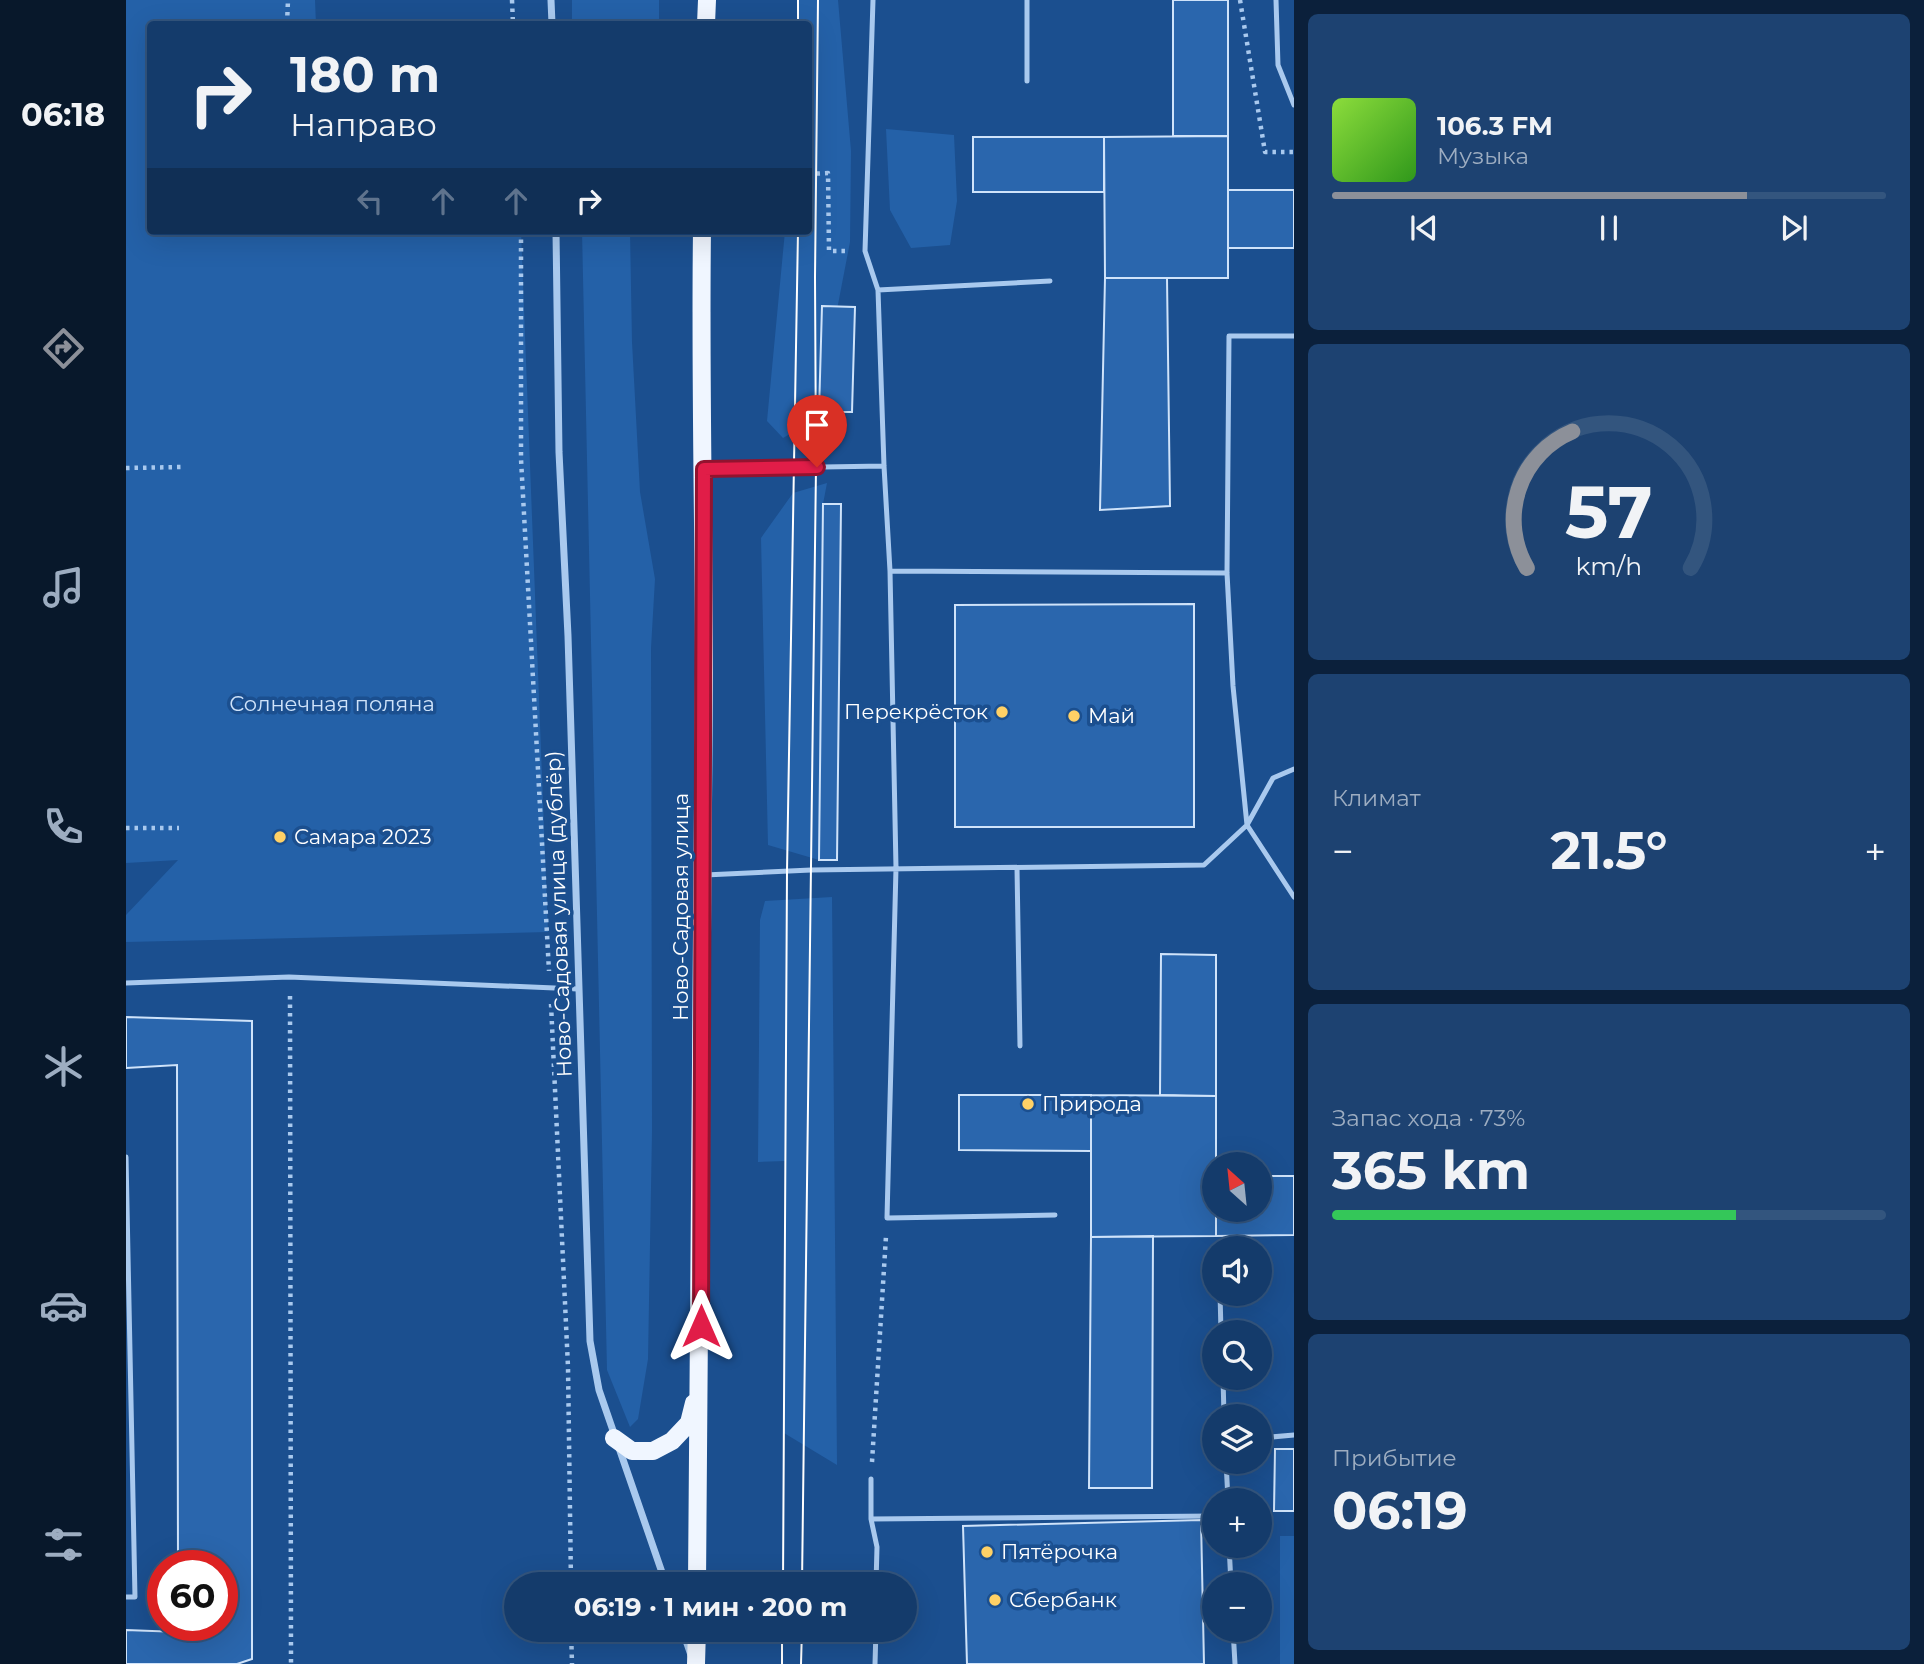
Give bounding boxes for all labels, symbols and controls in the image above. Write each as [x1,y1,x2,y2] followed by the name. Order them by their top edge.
[290,45,440,104] text: 180 m
[175,49,266,140] icon: right
[21,95,105,134] text: 06:18
[290,105,437,144] text: Направо
[1437,110,1553,142] text: 106.3 FM
[1437,142,1529,170] text: Музыка
[351,182,389,220] icon: left
[424,182,462,220] icon: ahead
[497,182,535,220] icon: ahead
[570,182,608,220] icon: right
[1405,209,1443,247] icon: previous
[1590,209,1628,247] icon: pause
[1775,209,1813,247] icon: next
[39,324,88,373] icon: directions
[787,395,847,467] pin
[798,406,836,444] icon: arrive
[1565,468,1653,556] text: 57
[1576,551,1642,581] text: km/h
[39,563,88,612] icon: music
[229,691,435,716] park label: Солнечная поляна
[844,699,988,724] place label: Перекрёсток
[1088,703,1135,728] place label: Май
[994,704,1010,720] marker: Перекрёсток
[1066,708,1082,724] marker: Май
[540,750,577,1078] street label: Ново-Садовая улица (дублёр)
[1332,784,1421,812] text: Климат
[668,793,693,1021] street label: Ново-Садовая улица
[39,802,88,851] icon: phone
[1550,819,1668,882] text: 21.5°
[294,824,432,849] place label: Самара 2023
[1332,828,1354,875] text: −
[1864,828,1886,875] text: +
[272,829,288,845] marker: Самара 2023
[39,1042,88,1091] icon: climate
[1042,1091,1142,1116] place label: Природа
[1020,1096,1036,1112] marker: Природа
[1332,1104,1525,1132] text: Запас хода · 73%
[1332,1139,1530,1202] text: 365 km
[1202,1152,1272,1222] north arrow
[1202,1152,1272,1642] map controls
[1202,1236,1272,1306] button: sound
[39,1281,88,1330] icon: car
[664,1289,738,1363] position arrow
[1202,1320,1272,1390] button: search
[1202,1404,1272,1474] button: layers
[1332,1444,1457,1472] text: Прибытие
[1332,1479,1468,1542] text: 06:19
[1202,1488,1272,1558] button: +
[39,1520,88,1569] icon: filters
[1001,1539,1118,1564] place label: Пятёрочка
[979,1544,995,1560] marker: Пятёрочка
[147,1550,238,1641] speed limit sign: 60
[1202,1572,1272,1642] button: −
[1009,1587,1117,1612] place label: Сбербанк
[574,1591,847,1623] text: 06:19 · 1 мин · 200 m
[987,1592,1003,1608] marker: Сбербанк

